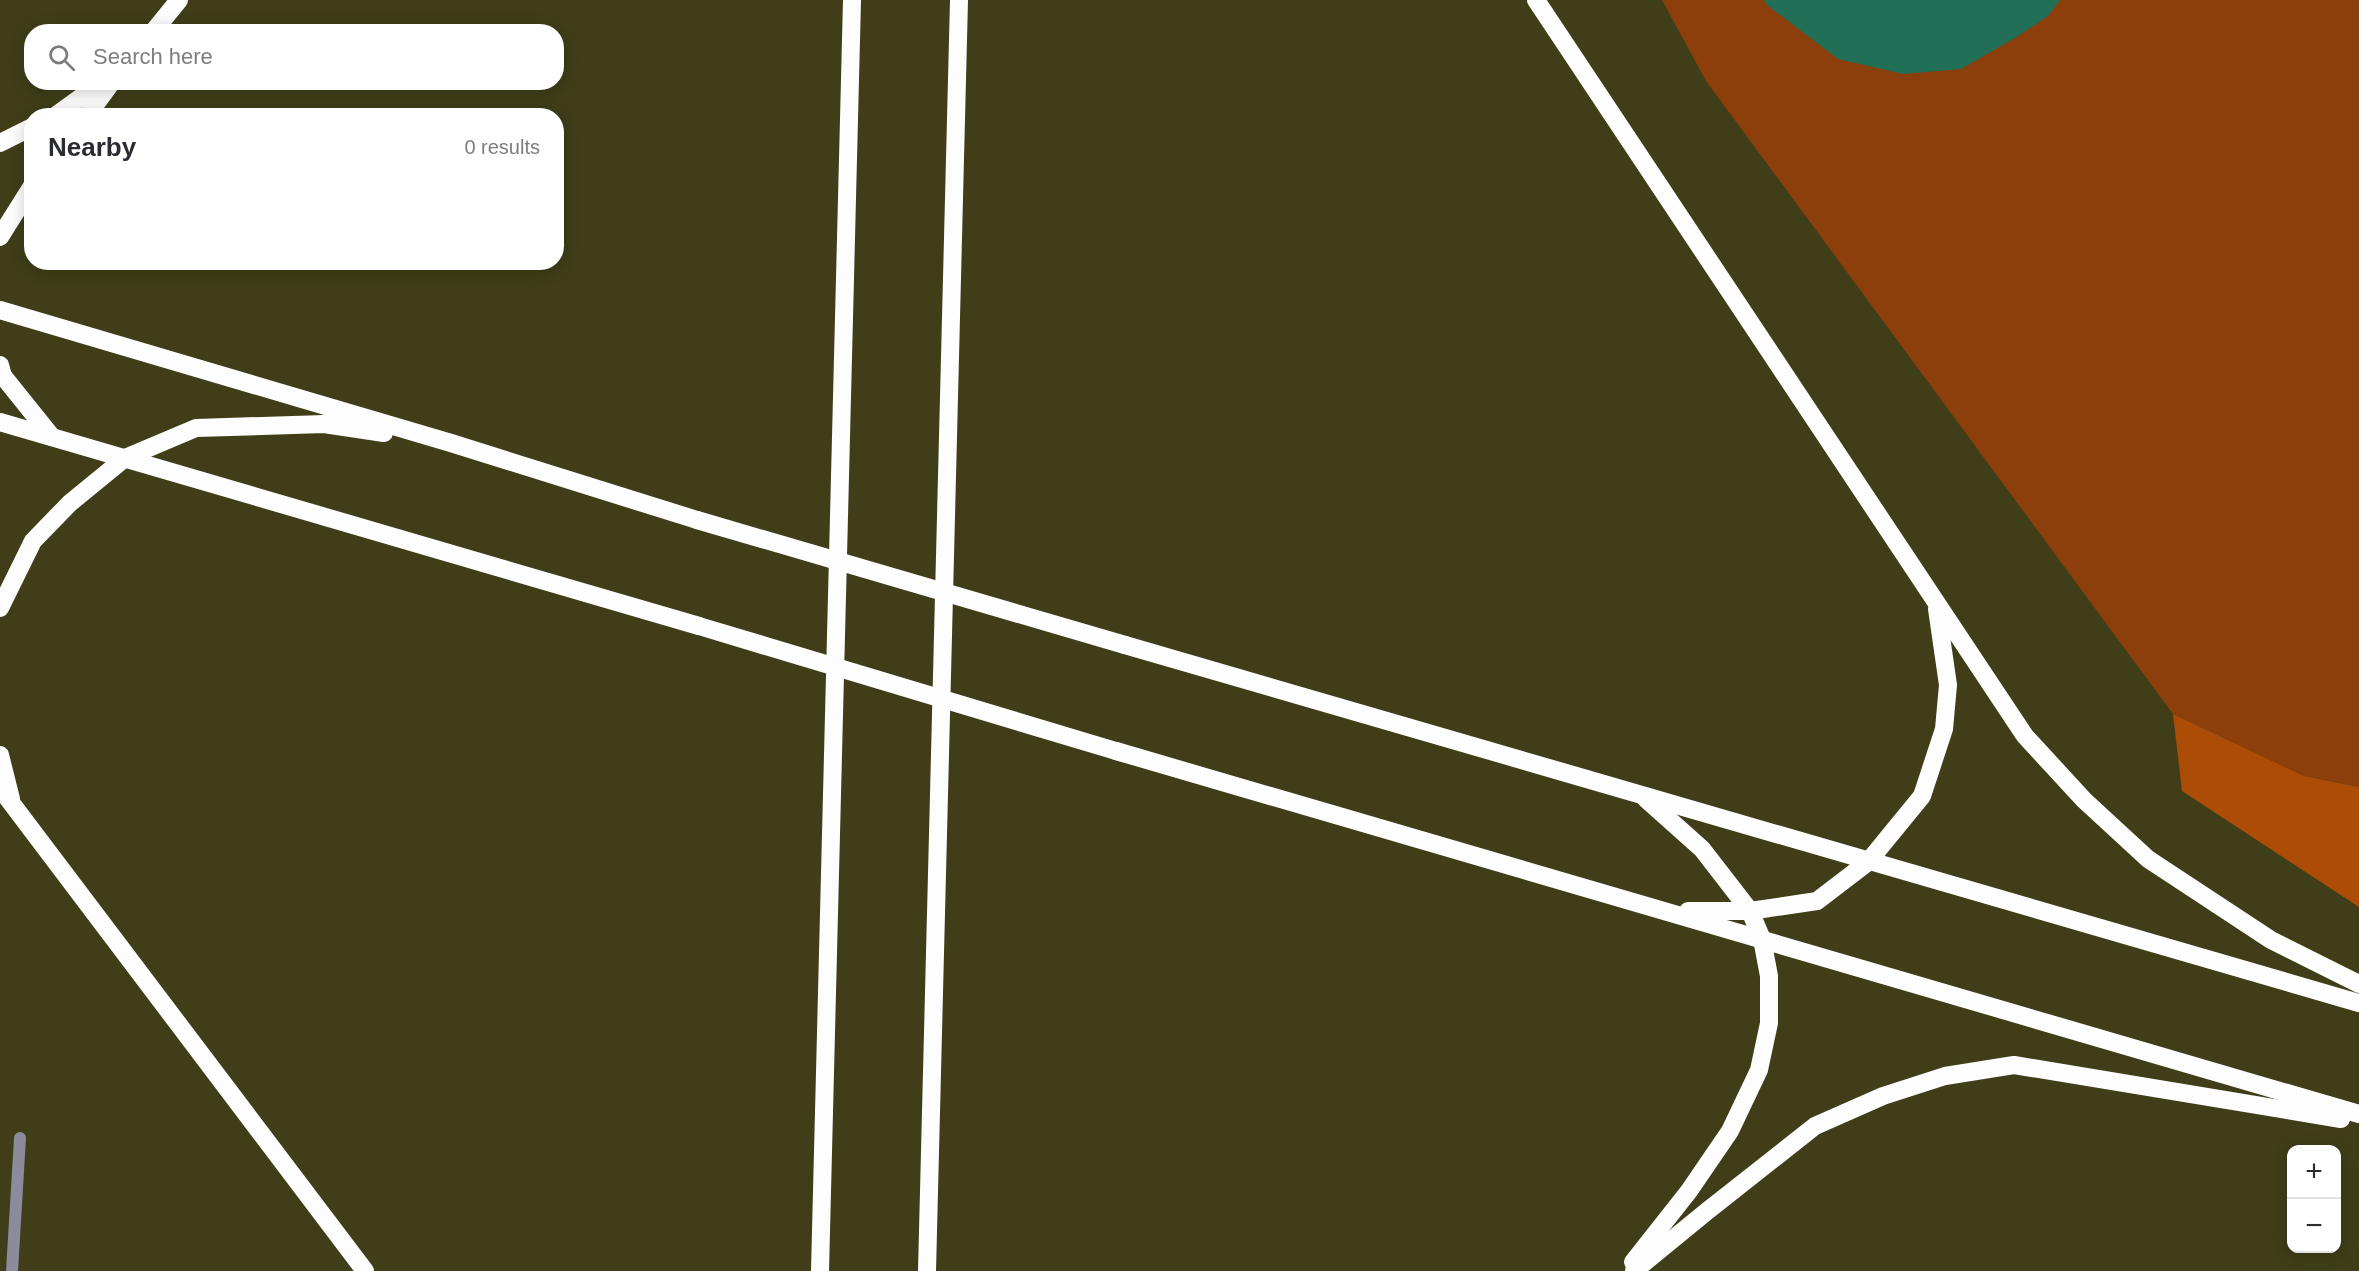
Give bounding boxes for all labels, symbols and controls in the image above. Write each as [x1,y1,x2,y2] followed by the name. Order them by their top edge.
[24,24,564,90] search box
[45,41,78,74] icon: search
[93,44,213,69] text: Search here
[48,132,136,162] text: Nearby
[464,136,540,158] text: 0 results
[2287,1145,2341,1253] map controls
[2287,1145,2341,1199] button: +
[2287,1199,2341,1253] button: −

